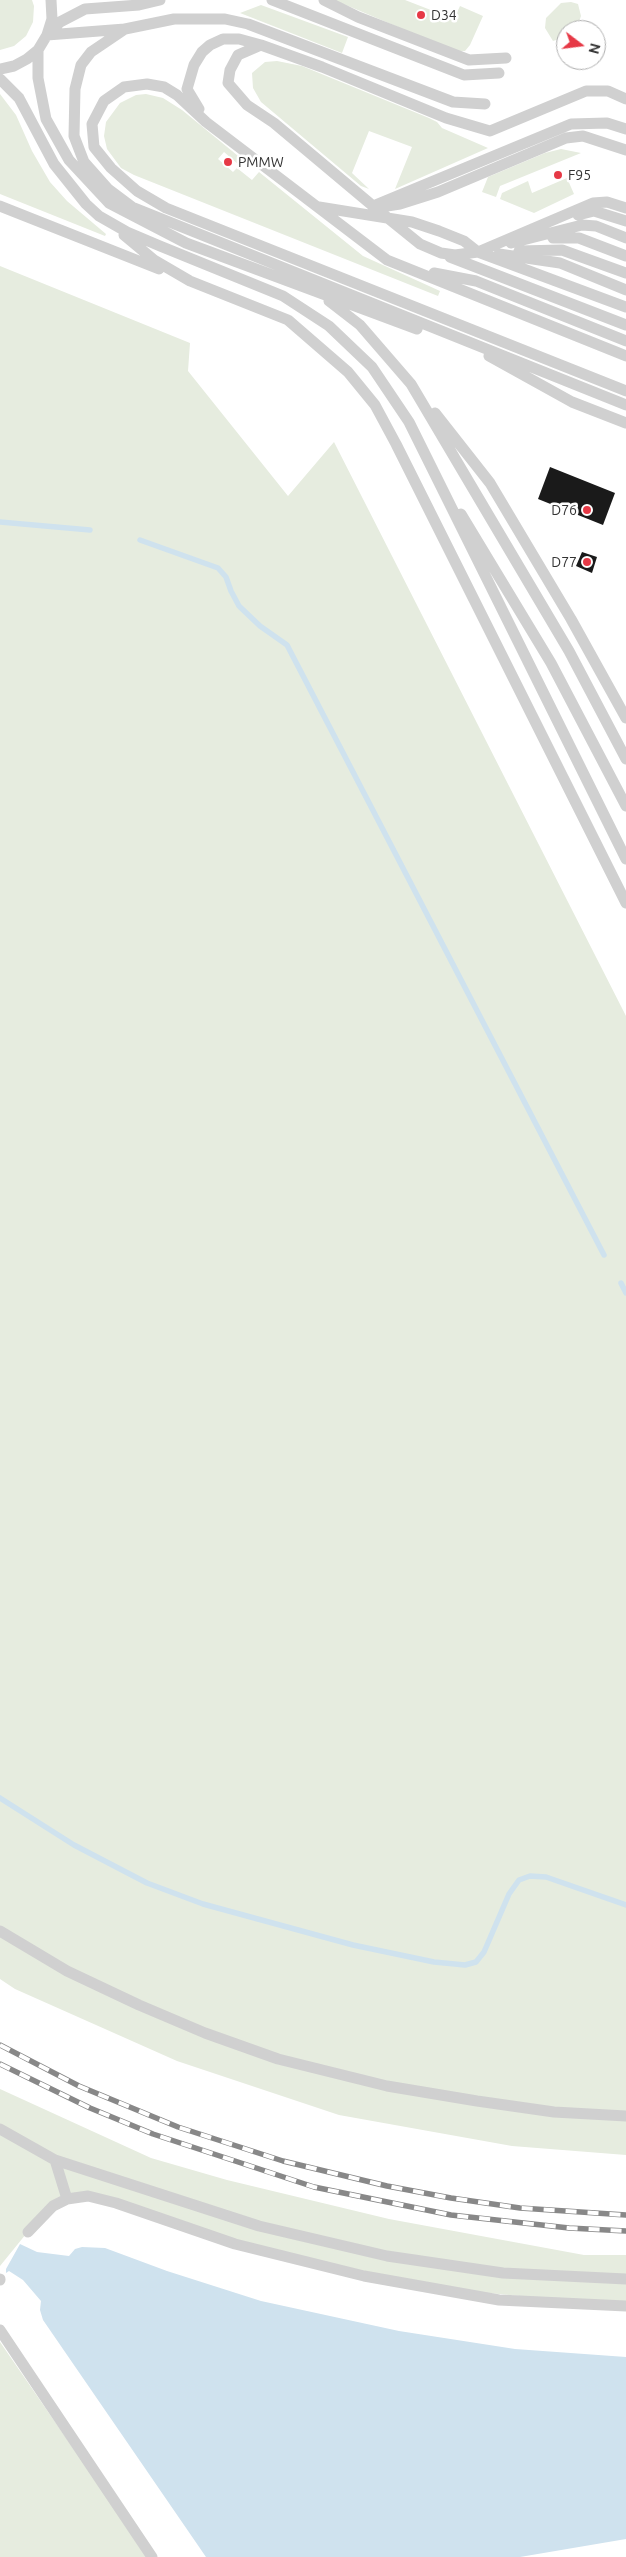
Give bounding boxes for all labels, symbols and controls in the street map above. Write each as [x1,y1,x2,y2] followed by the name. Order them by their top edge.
[431,7,457,23] place label: D34
[415,9,427,21] marker: D34
[556,20,606,70] north arrow
[585,41,604,56] text: N
[238,154,284,170] place label: PMMW
[222,156,234,168] marker: PMMW
[568,167,591,183] place label: F95
[552,169,564,181] marker: F95
[551,502,577,518] place label: D76
[581,504,593,516] marker: D76
[551,554,577,570] place label: D77
[581,556,593,568] marker: D77

